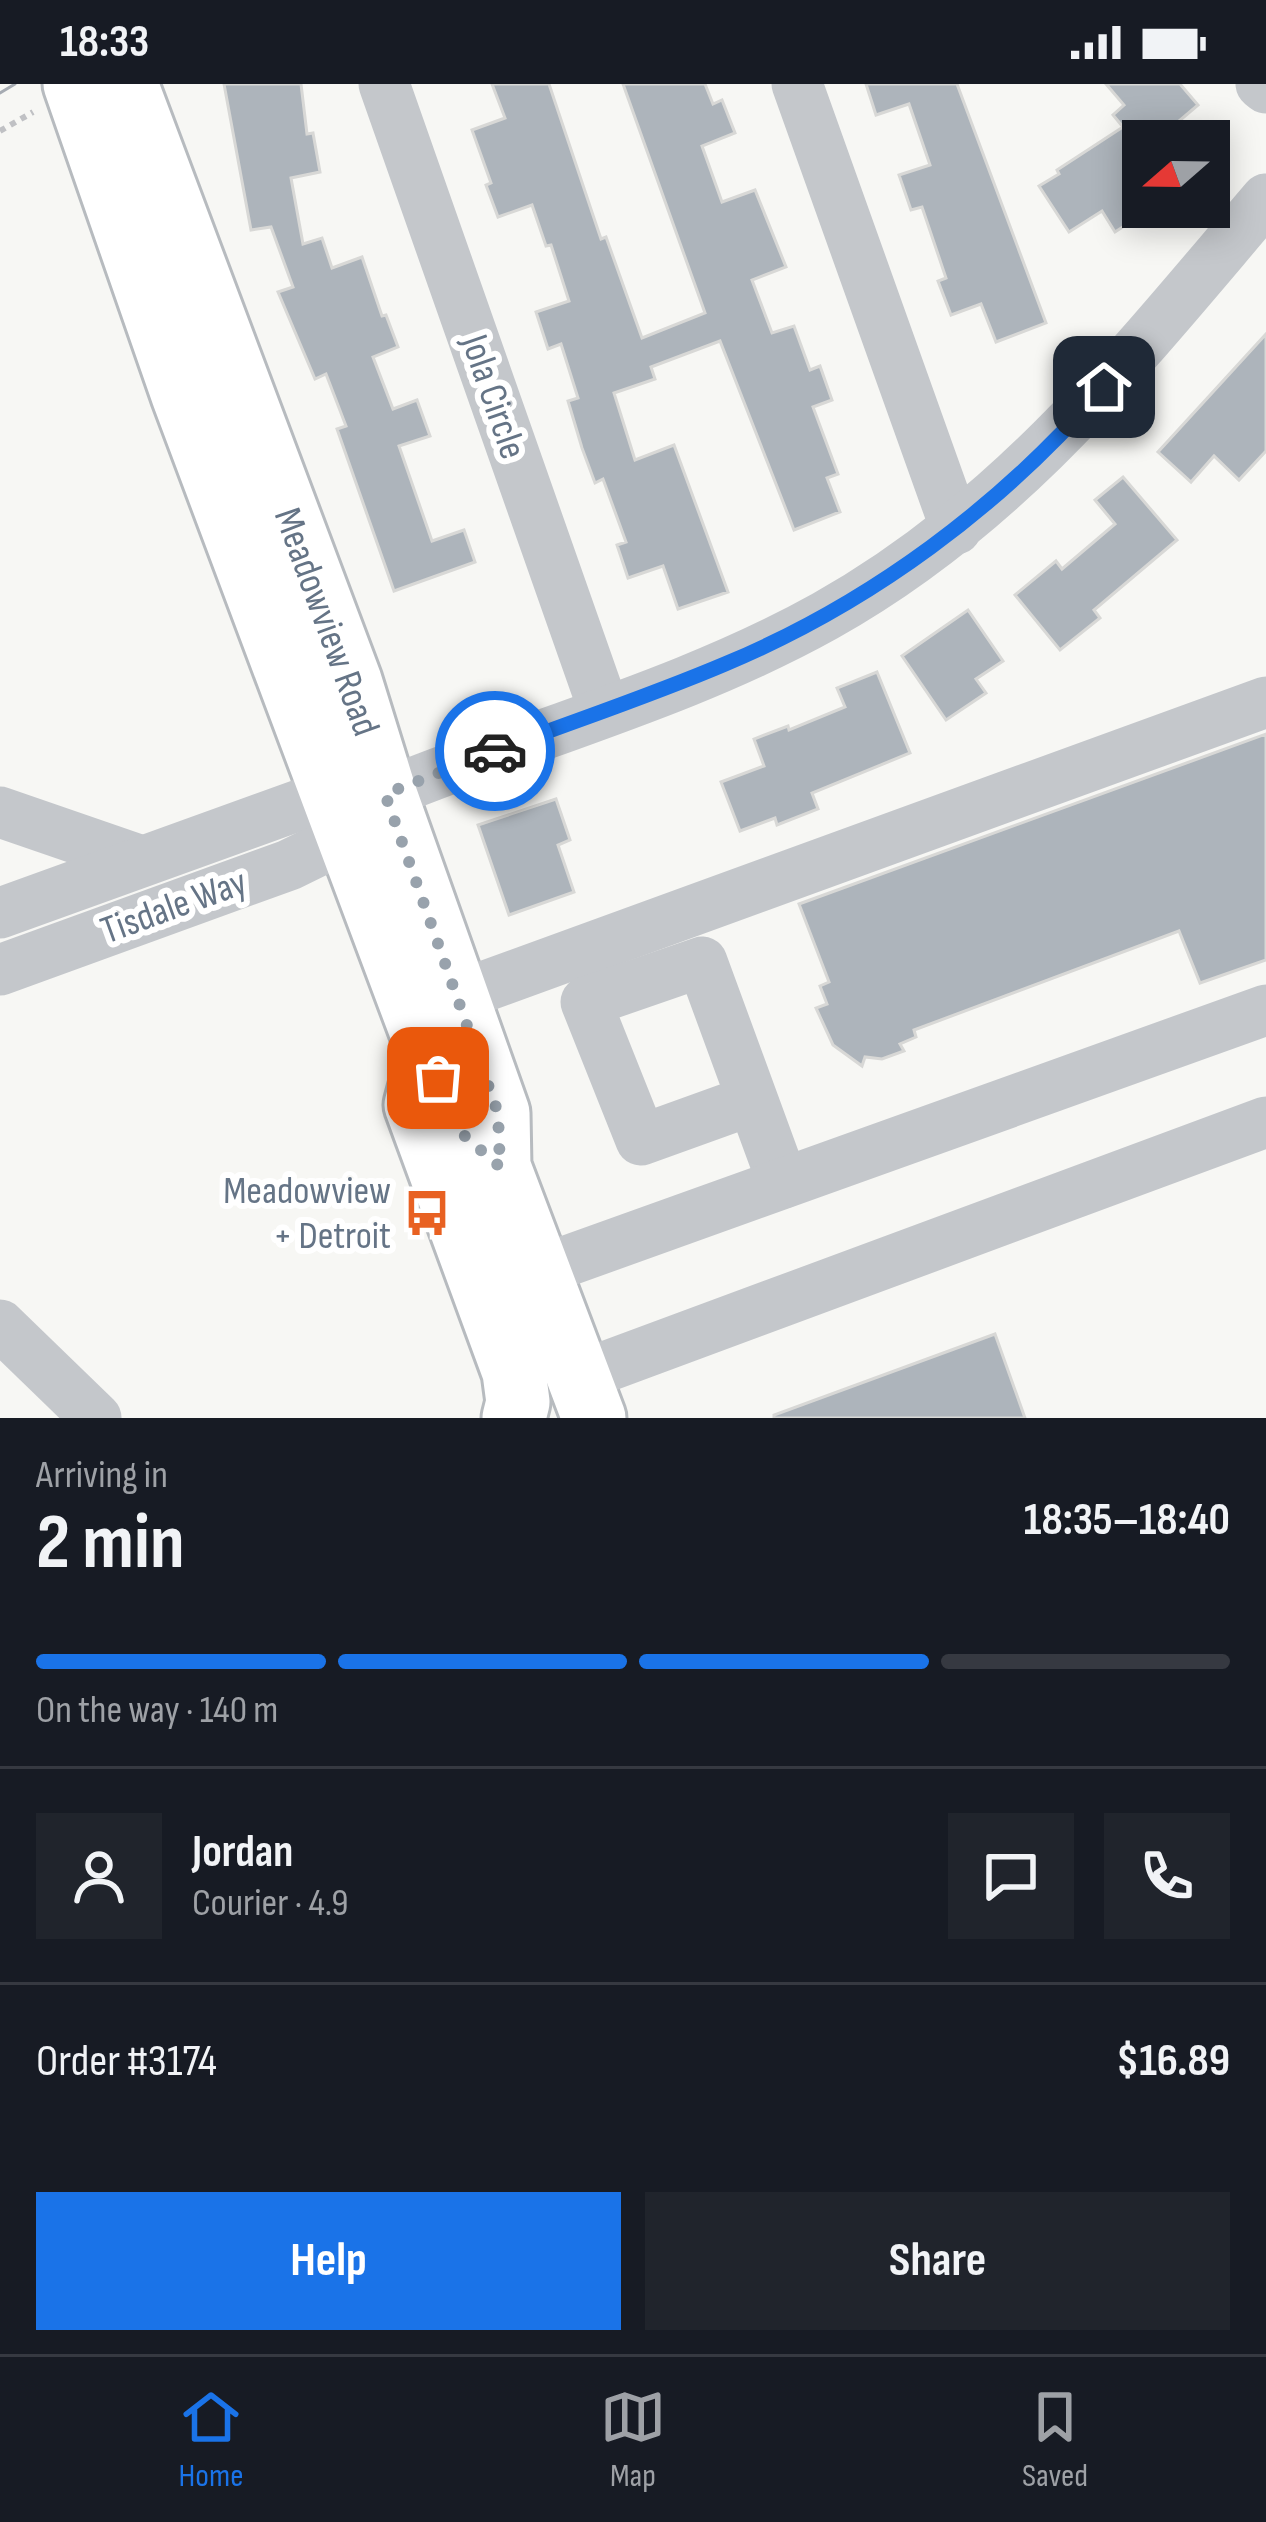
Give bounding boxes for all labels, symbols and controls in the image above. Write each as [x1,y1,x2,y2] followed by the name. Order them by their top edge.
[60,15,149,70] text: 18:33
[1122,120,1230,228] north arrow
[1122,120,1230,228] map controls
[450,328,536,465] street label: Jola Circle
[1053,336,1155,438] pin
[1071,354,1137,420] icon: home
[263,502,389,742] street label: Meadowview Road
[435,691,555,811] courier
[462,718,528,784] icon: car
[95,859,253,955] street label: Tisdale Way
[387,1027,489,1129] pin
[405,1045,471,1111] icon: bag
[223,1168,391,1260] place label: Meadowview + Detroit
[402,1188,452,1238] bus stop icon: Meadowview + Detroit
[36,1452,168,1499] text: Arriving in
[1024,1493,1230,1548] text: 18:35–18:40
[36,1497,185,1590] text: 2 min
[36,1687,278,1734] text: On the way · 140 m
[36,1813,162,1939] button: person
[948,1813,1074,1939] button: chat
[1104,1813,1230,1939] button: phone
[192,1825,293,1880] text: Jordan
[192,1880,349,1927] text: Courier · 4.9
[36,2034,217,2089] text: Order #3174
[1116,2034,1230,2089] text: $16.89
[36,2192,621,2330] button: Help
[645,2192,1230,2330] button: Share
[178,2384,244,2496] tab: Home
[600,2384,666,2496] tab: Map
[1022,2384,1088,2496] tab: Saved

